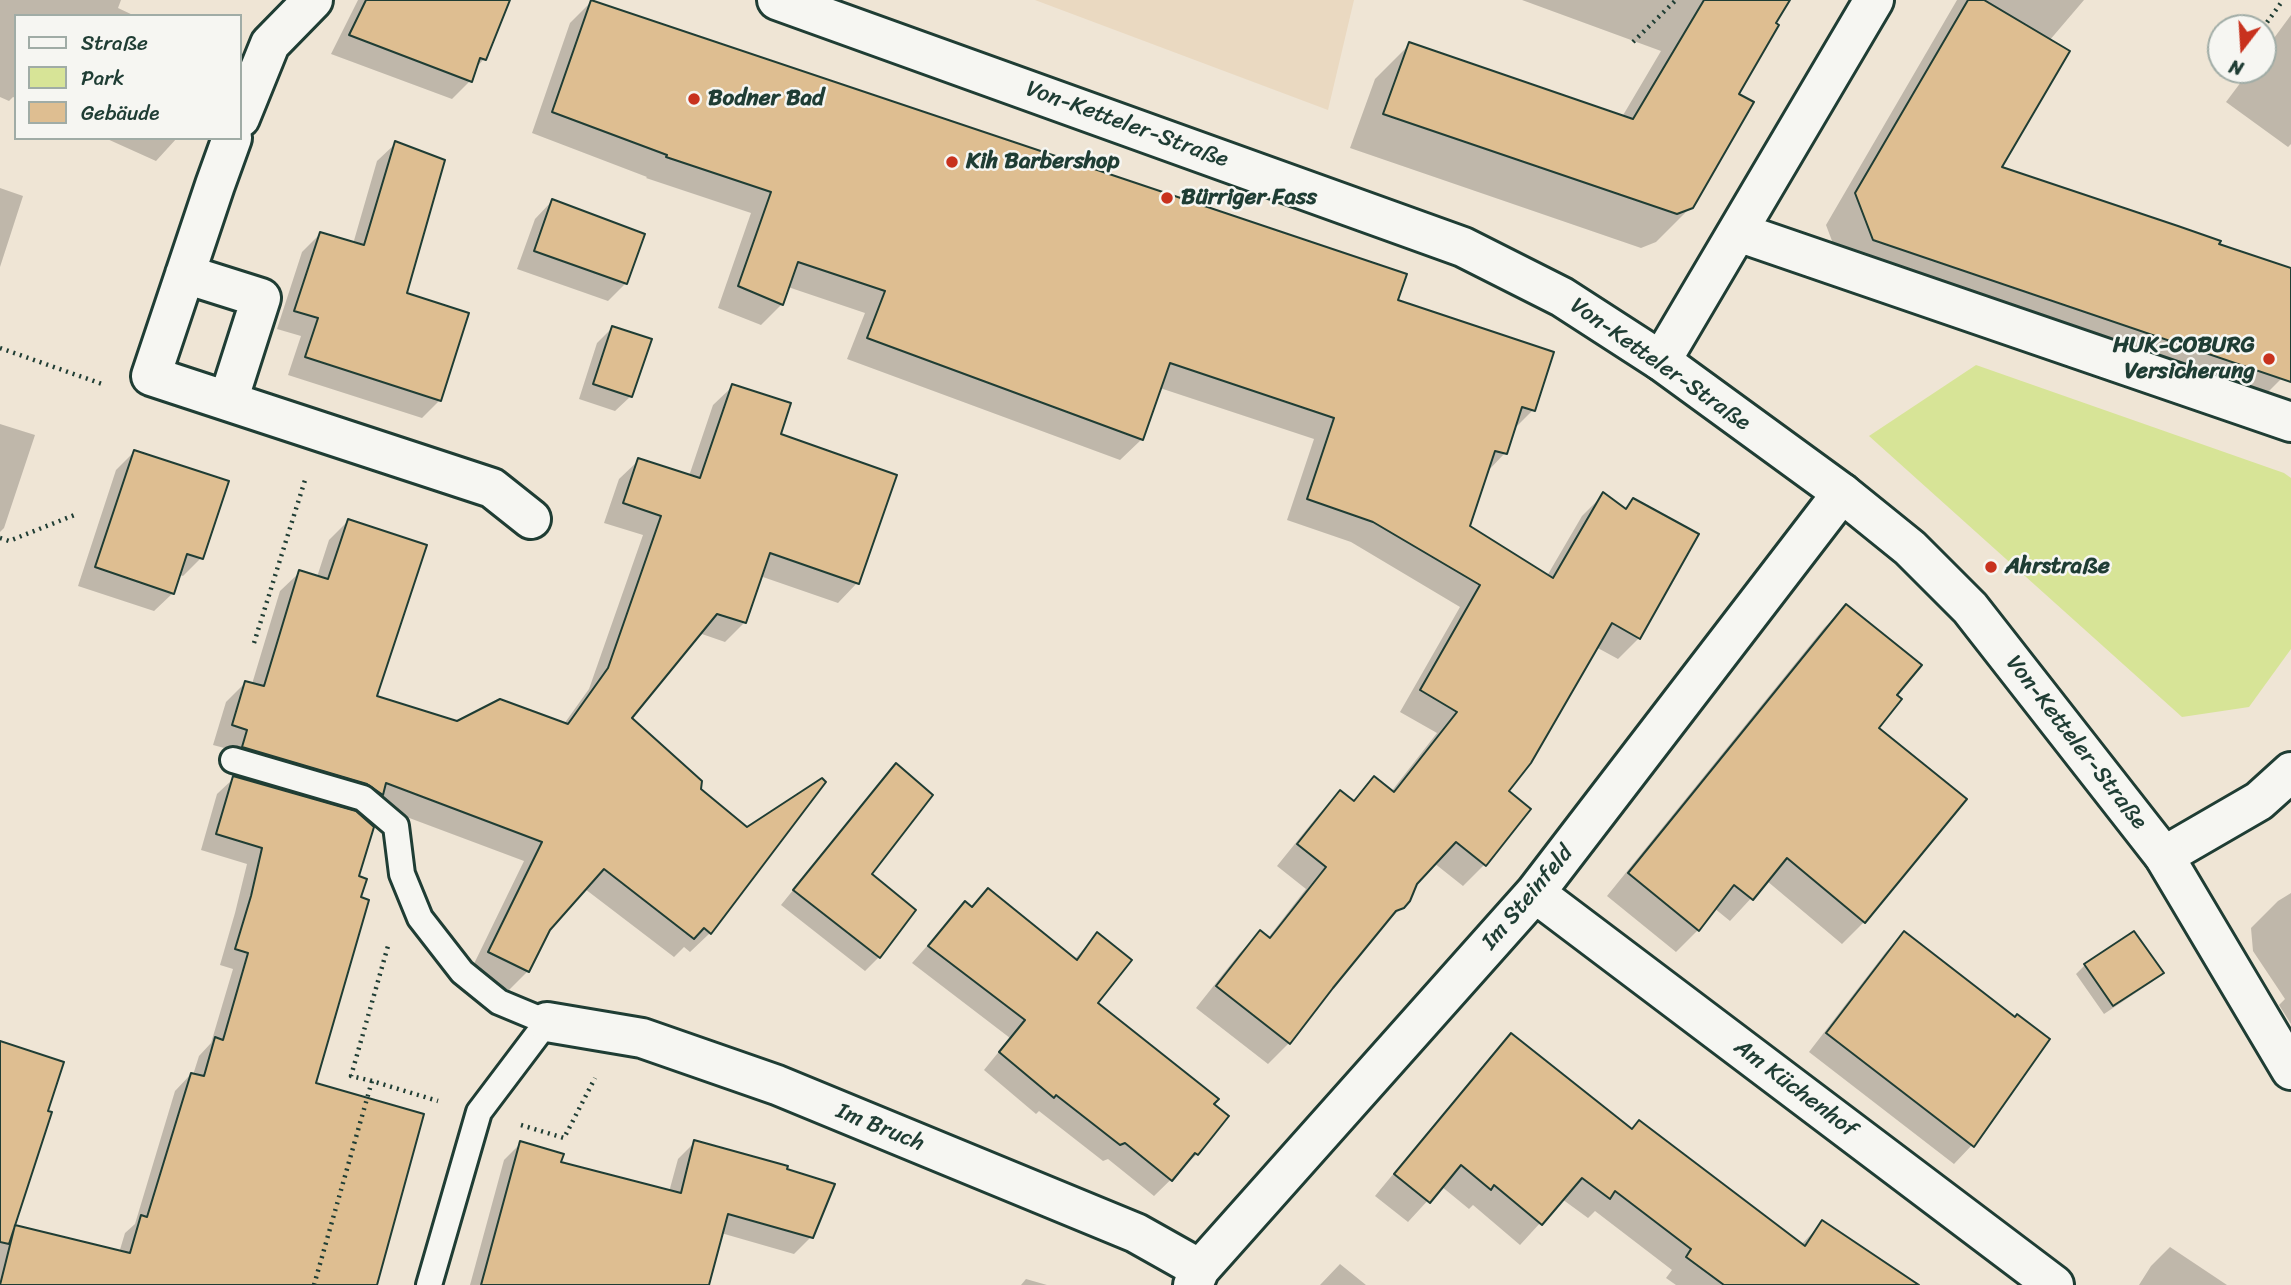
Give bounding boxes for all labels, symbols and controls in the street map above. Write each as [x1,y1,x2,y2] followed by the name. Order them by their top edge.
[14,14,242,140] legend
[2207,14,2277,84] north arrow
[81,24,148,62] text: Straße
[2225,50,2247,85] text: N
[81,59,124,97] text: Park
[1022,76,1232,174] street label: Von-Ketteler-Straße
[708,85,824,113] place label: Bodner Bad
[686,91,702,107] marker: Bodner Bad
[81,94,159,132] text: Gebäude
[966,148,1120,176] place label: Kih Barbershop
[944,154,960,170] marker: Kih Barbershop
[1181,184,1317,212] place label: Bürriger Fass
[1159,190,1175,206] marker: Bürriger Fass
[1565,293,1755,437] street label: Von-Ketteler-Straße
[2113,332,2255,386] place label: HUK-COBURG Versicherung
[2261,351,2277,367] marker: HUK-COBURG Versicherung
[2005,553,2110,581] place label: Ahrstraße
[1983,559,1999,575] marker: Ahrstraße
[1999,650,2153,836] street label: Von-Ketteler-Straße
[1476,840,1580,956] street label: Im Steinfeld
[1728,1034,1862,1144] street label: Am Küchenhof
[832,1098,928,1158] street label: Im Bruch

